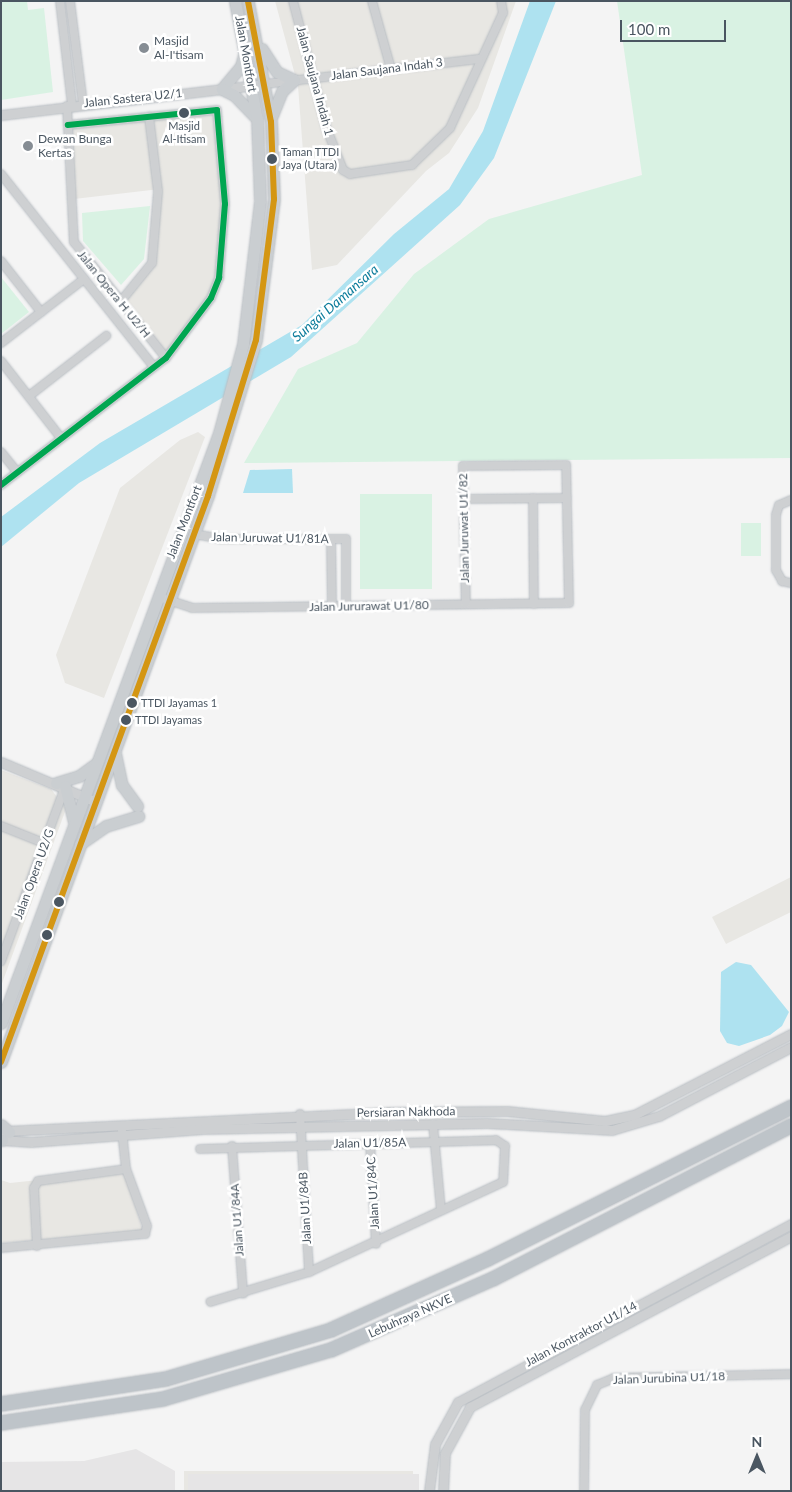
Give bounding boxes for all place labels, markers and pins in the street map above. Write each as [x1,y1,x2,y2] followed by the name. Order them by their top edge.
[154,34,204,62] place label: Masjid Al-I'tisam
[138,42,150,54] marker: Masjid Al-I'tisam
[179,108,189,118] marker: Masjid Al-Itisam
[162,120,206,146] place label: Masjid Al-Itisam
[38,132,112,160] place label: Dewan Bunga Kertas
[22,140,34,152] marker: Dewan Bunga Kertas
[281,146,340,172] place label: Taman TTDI Jaya (Utara)
[267,154,277,164] marker: Taman TTDI Jaya (Utara)
[141,696,218,710] place label: TTDI Jayamas 1
[127,698,137,708] marker: TTDI Jayamas 1
[135,713,202,727] place label: TTDI Jayamas
[121,715,131,725] marker: TTDI Jayamas
[54,897,64,907] unlabelled marker
[42,930,52,940] unlabelled marker

